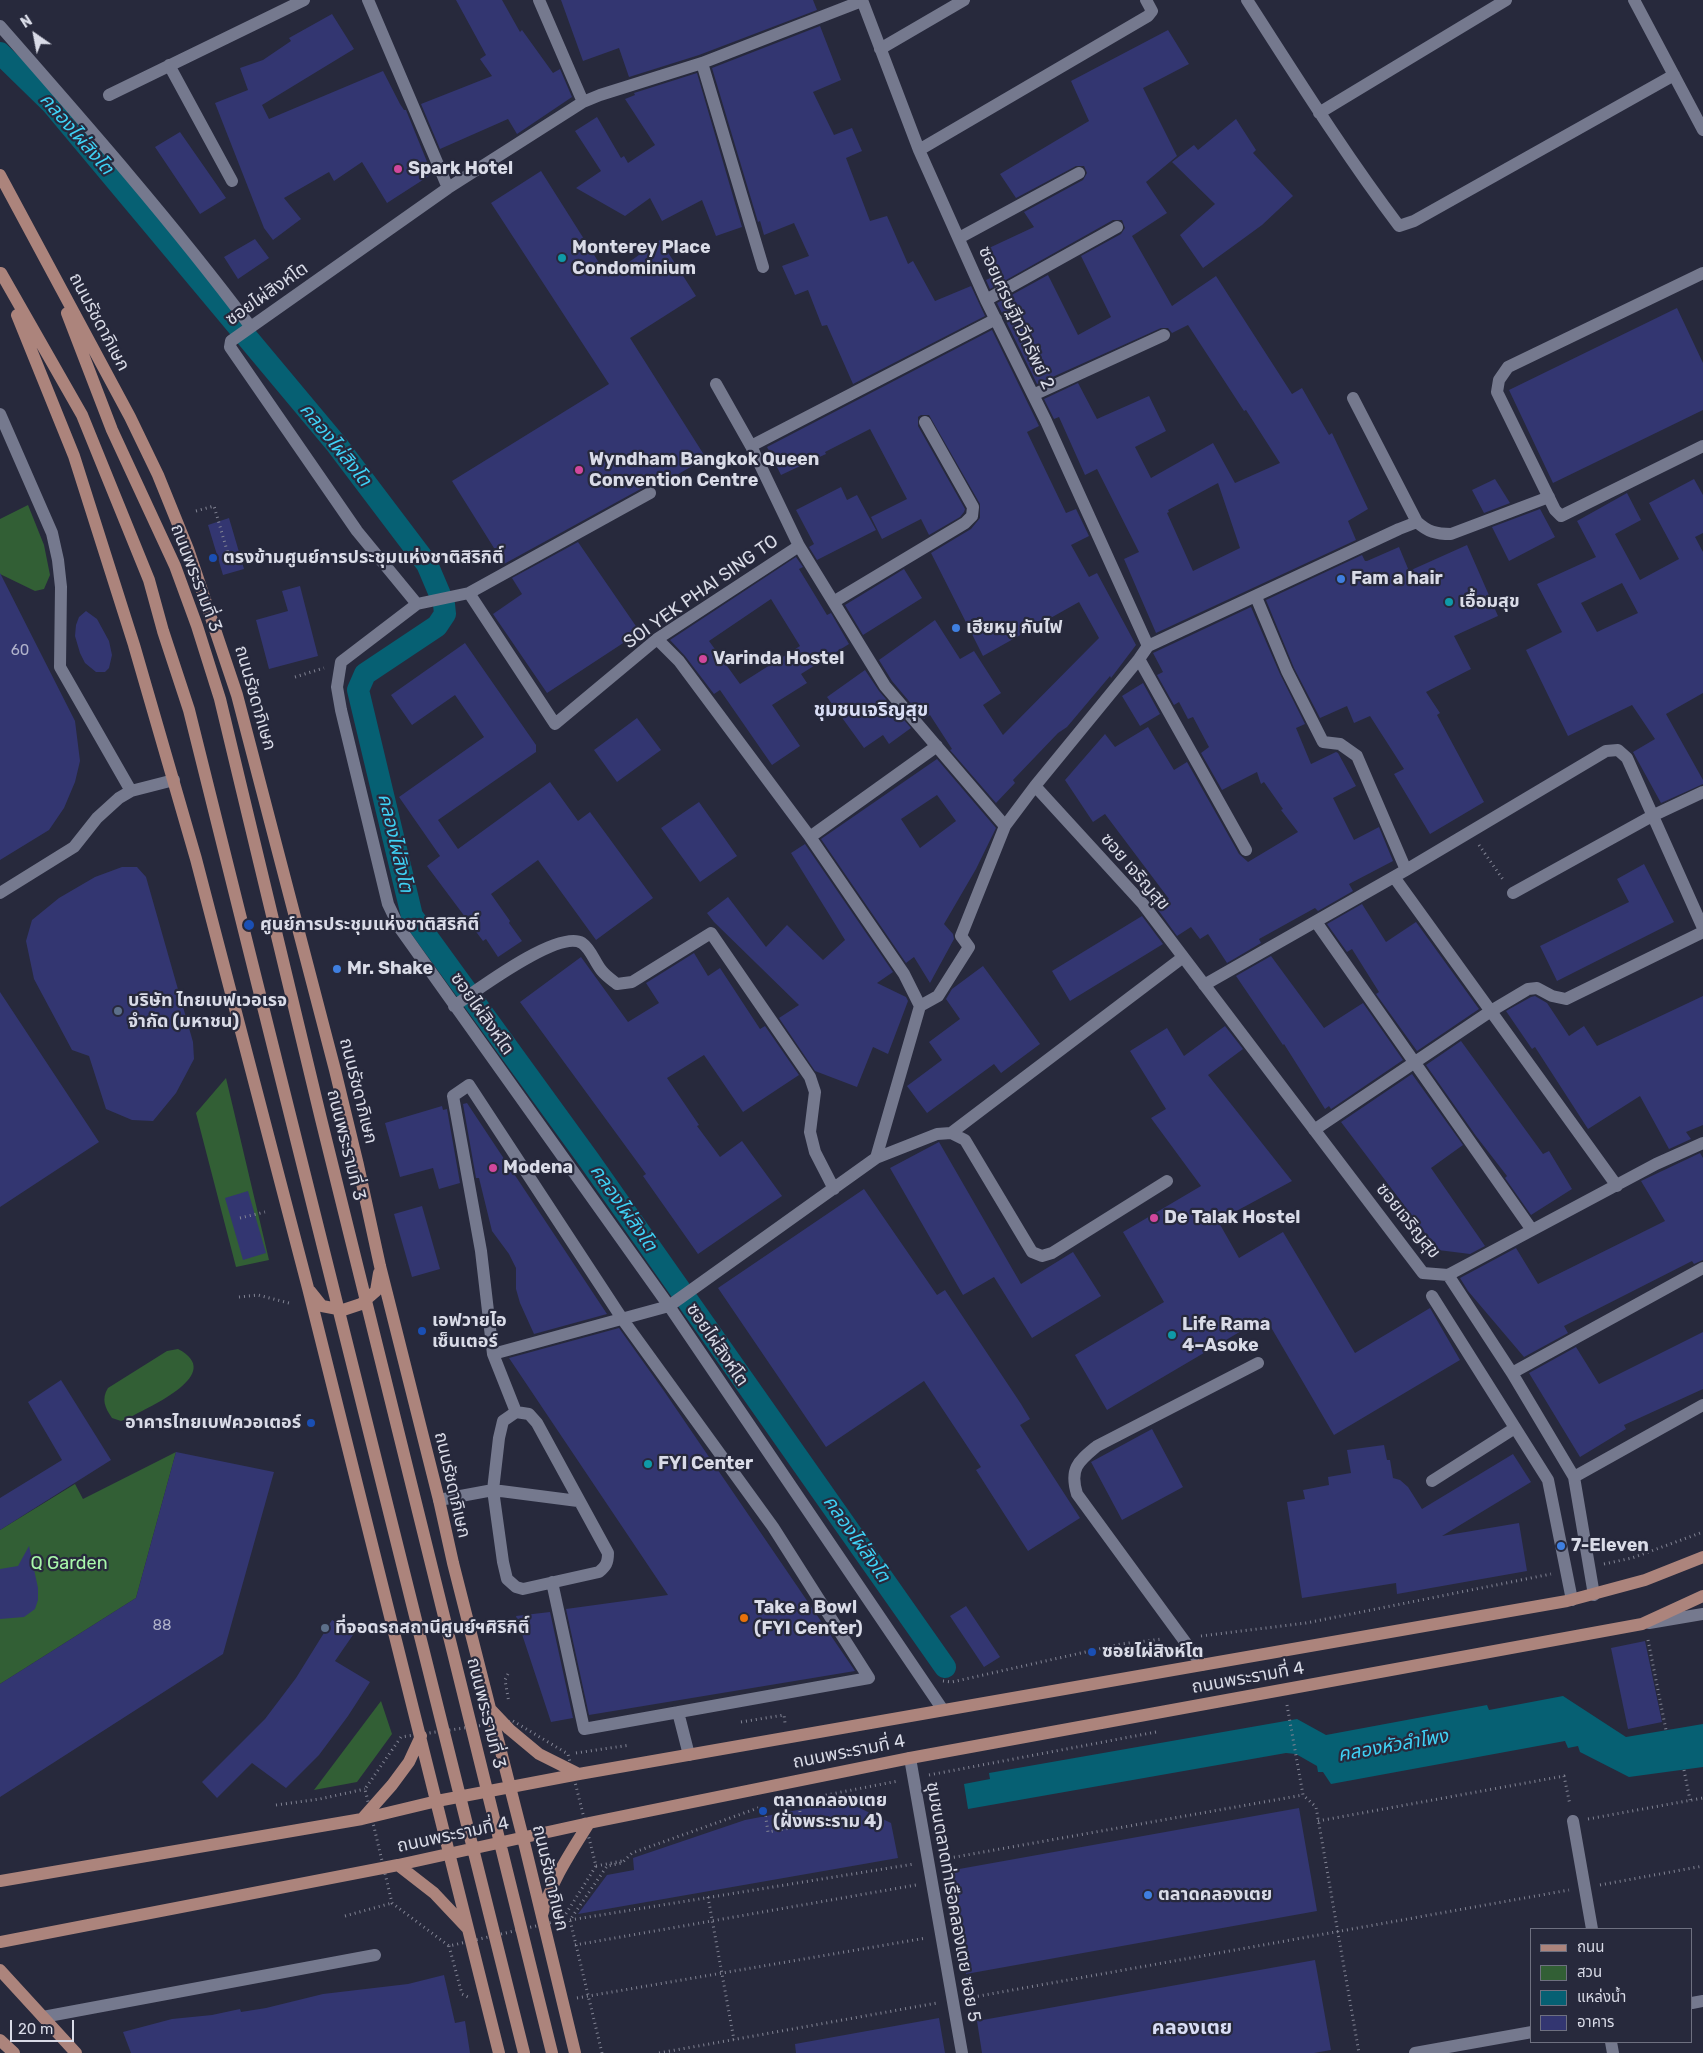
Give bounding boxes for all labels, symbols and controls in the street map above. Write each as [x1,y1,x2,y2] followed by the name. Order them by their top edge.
[10,10,60,60] north arrow
[18,12,35,32] text: N
[34,89,118,179] water label: คลองไผ่สิงโต
[408,158,513,180] place label: Spark Hotel
[392,163,404,175] marker: Spark Hotel
[572,237,711,280] place label: Monterey Place Condominium
[973,243,1059,393] street label: ซอยเศรษฐีทวีทรัพย์ 2
[556,252,568,264] marker: Monterey Place Condominium
[222,258,312,330] street label: ซอยไผ่สิงห์โต
[64,269,134,375] street label: ถนนรัชดาภิเษก
[295,399,375,491] water label: คลองไผ่สิงโต
[589,449,819,492] place label: Wyndham Bangkok Queen Convention Centre
[573,464,585,476] marker: Wyndham Bangkok Queen Convention Centre
[166,521,226,635] street label: ถนนพระรามที่ 3
[619,530,783,654] street label: SOI YEK PHAI SING TO
[223,547,504,569] place label: ตรงข้ามศูนย์การประชุมแห่งชาติสิริกิติ์
[207,552,219,564] marker: ตรงข้ามศูนย์การประชุมแห่งชาติสิริกิติ์
[1351,568,1443,590] place label: Fam a hair
[1335,573,1347,585] marker: Fam a hair
[1459,591,1520,613] place label: เอื้อมสุข
[1443,596,1455,608] marker: เอื้อมสุข
[966,617,1062,639] place label: เฮียหมู กันไฟ
[950,622,962,634] marker: เฮียหมู กันไฟ
[11,642,29,660] house number: 60
[230,643,280,753] street label: ถนนรัชดาภิเษก
[713,648,844,670] place label: Varinda Hostel
[697,653,709,665] marker: Varinda Hostel
[814,700,928,722] district label: ชุมชนเจริญสุข
[373,791,417,895] water label: คลองไผ่สิงโต
[1096,829,1174,915] street label: ซอย เจริญสุข
[260,914,479,936] place label: ศูนย์การประชุมแห่งชาติสิริกิติ์
[242,918,256,932] marker: ศูนย์การประชุมแห่งชาติสิริกิติ์
[347,958,433,980] place label: Mr. Shake
[331,963,343,975] marker: Mr. Shake
[446,969,518,1059] street label: ซอยไผ่สิงห์โต
[128,990,287,1032] place label: บริษัท ไทยเบฟเวอเรจ จำกัด (มหาชน)
[112,1005,124,1017] marker: บริษัท ไทยเบฟเวอเรจ จำกัด (มหาชน)
[334,1036,382,1146] street label: ถนนรัชดาภิเษก
[322,1087,370,1203] street label: ถนนพระรามที่ 3
[503,1157,573,1179] place label: Modena
[585,1160,661,1256] water label: คลองไผ่สิงโต
[487,1162,499,1174] marker: Modena
[1371,1179,1445,1263] street label: ซอยเจริญสุข
[1164,1207,1300,1229] place label: De Talak Hostel
[1148,1212,1160,1224] marker: De Talak Hostel
[681,1299,753,1391] street label: ซอยไผ่สิงห์โต
[432,1310,507,1352] place label: เอฟวายไอ เซ็นเตอร์
[1182,1314,1270,1356] place label: Life Rama 4–Asoke
[416,1325,428,1337] marker: เอฟวายไอ เซ็นเตอร์
[1166,1329,1178,1341] marker: Life Rama 4–Asoke
[125,1412,301,1434] place label: อาคารไทยเบฟควอเตอร์
[305,1417,317,1429] marker: อาคารไทยเบฟควอเตอร์
[429,1430,475,1540] street label: ถนนรัชดาภิเษก
[658,1453,753,1475] place label: FYI Center
[642,1458,654,1470] marker: FYI Center
[818,1491,894,1587] water label: คลองไผ่สิงโต
[1571,1535,1649,1557] place label: 7-Eleven
[1555,1540,1567,1552] marker: 7-Eleven
[30,1553,108,1575] park label: Q Garden
[754,1597,863,1640] place label: Take a Bowl (FYI Center)
[738,1612,750,1624] marker: Take a Bowl (FYI Center)
[152,1617,172,1635] house number: 88
[335,1617,530,1639] place label: ที่จอดรถสถานีศูนย์ฯศิริกิติ์
[319,1622,331,1634] marker: ที่จอดรถสถานีศูนย์ฯศิริกิติ์
[1102,1641,1203,1663] place label: ซอยไผ่สิงห์โต
[1086,1646,1098,1658] marker: ซอยไผ่สิงห์โต
[462,1655,510,1771] street label: ถนนพระรามที่ 3
[1190,1657,1306,1699] street label: ถนนพระรามที่ 4
[1336,1725,1450,1767] water label: คลองหัวลำโพง
[791,1731,907,1773] street label: ถนนพระรามที่ 4
[921,1780,985,2024] street label: ชุมชนตลาดท่าเรือคลองเตย ซอย 5
[773,1790,887,1832] place label: ตลาดคลองเตย (ฝั่งพระราม 4)
[757,1805,769,1817] marker: ตลาดคลองเตย (ฝั่งพระราม 4)
[395,1813,511,1857] street label: ถนนพระรามที่ 4
[527,1823,573,1933] street label: ถนนรัชดาภิเษก
[1158,1884,1272,1906] place label: ตลาดคลองเตย
[1142,1889,1154,1901] marker: ตลาดคลองเตย
[1530,1928,1693,2043] legend
[1577,1938,1604,1956] text: ถนน
[1577,1963,1602,1981] text: สวน
[1577,1988,1626,2006] text: แหล่งน้ำ
[12,2010,76,2042] scale bar
[1577,2013,1614,2031] text: อาคาร
[1152,2016,1232,2040] district label: คลองเตย
[18,2020,53,2038] text: 20 m

